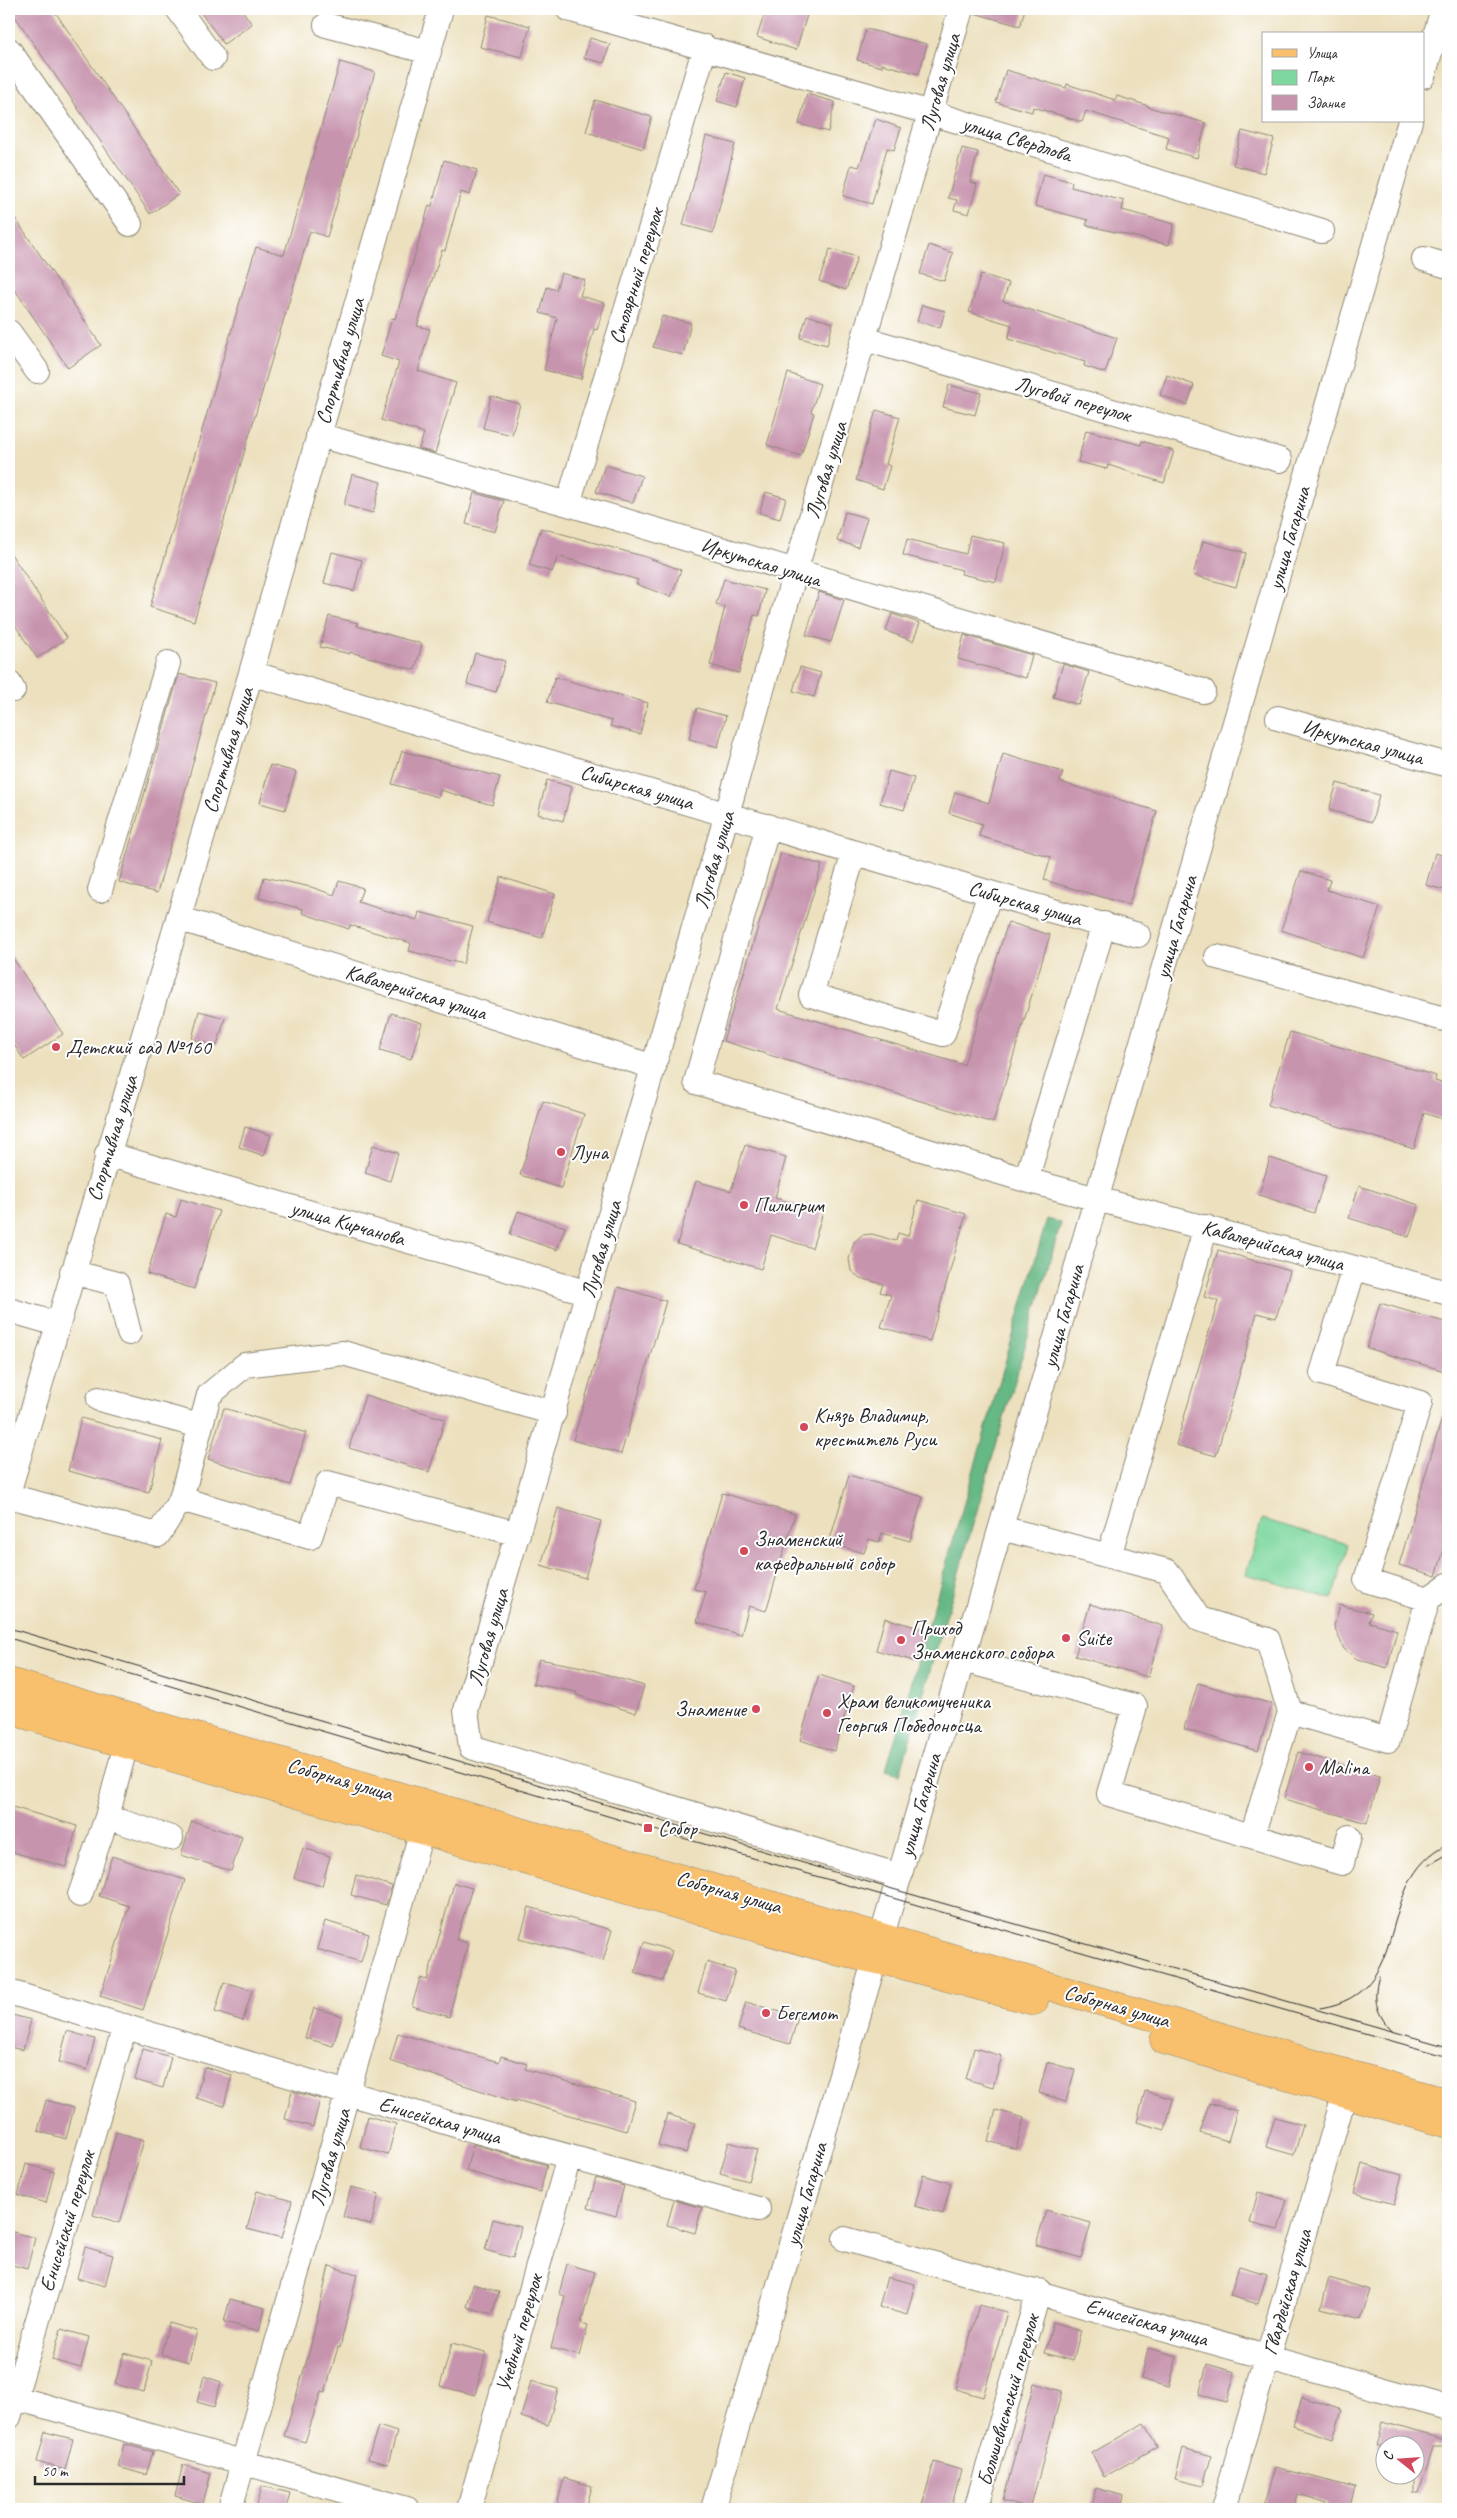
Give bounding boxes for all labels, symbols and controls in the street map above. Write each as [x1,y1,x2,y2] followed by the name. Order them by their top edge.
[914,29,967,134] street label: Луговая улица
[1262,32,1424,122] legend
[1307,44,1338,63] text: Улица
[1307,68,1335,87] text: Парк
[1307,94,1346,113] text: Здание
[957,110,1077,169] street label: улица Свердлова
[603,203,670,347] street label: Столярный переулок
[310,293,371,427] street label: Спортивная улица
[1012,370,1136,428] street label: Луговой переулок
[799,417,854,522] street label: Луговая улица
[1261,482,1317,595] street label: улица Гагарина
[698,531,826,593] street label: Иркутская улица
[197,682,260,816] street label: Спортивная улица
[1300,713,1429,771] street label: Иркутская улица
[577,758,698,816] street label: Сибирская улица
[688,807,741,912] street label: Луговая улица
[1148,871,1204,984] street label: улица Гагарина
[965,874,1086,932] street label: Сибирская улица
[342,958,491,1026] street label: Кавалерийская улица
[66,1034,212,1060] place label: Детский сад №160
[50,1041,62,1053] marker: Детский сад №160
[81,1070,144,1204] street label: Спортивная улица
[571,1139,610,1165] place label: Луна
[555,1146,567,1158] marker: Луна
[754,1192,825,1218] place label: Пилигрим
[286,1194,410,1252] street label: улица Кирчанова
[575,1196,628,1301] street label: Луговая улица
[738,1199,750,1211] marker: Пилигрим
[1199,1214,1348,1277] street label: Кавалерийская улица
[1035,1260,1091,1373] street label: улица Гагарина
[814,1402,938,1452] place label: Князь Владимир, креститель Руси
[798,1421,810,1433] marker: Князь Владимир, креститель Руси
[754,1526,896,1576] place label: Знаменский кафедральный собор
[738,1545,750,1557] marker: Знаменский кафедральный собор
[462,1584,515,1689] street label: Луговая улица
[911,1615,1055,1665] place label: Приход Знаменского собора
[1076,1625,1112,1651] place label: Suite
[1060,1632,1072,1644] marker: Suite
[895,1634,907,1646] marker: Приход Знаменского собора
[837,1688,992,1738] place label: Храм великомученика Георгия Победоносца
[675,1696,748,1722] place label: Знамение
[750,1703,762,1715] marker: Знамение
[821,1707,833,1719] marker: Храм великомученика Георгия Победоносца
[892,1749,948,1862] street label: улица Гагарина
[284,1752,397,1807] street label: Соборная улица
[1319,1754,1371,1780] place label: Malina
[1303,1761,1315,1773] marker: Malina
[658,1815,698,1841] place label: Собор
[642,1822,654,1834] marker: Собор
[673,1865,786,1920] street label: Соборная улица
[1061,1979,1174,2034] street label: Соборная улица
[776,2000,839,2026] place label: Бегемот
[760,2007,772,2019] marker: Бегемот
[376,2090,505,2150] street label: Енисейская улица
[304,2104,357,2209] street label: Луговая улица
[778,2138,834,2251] street label: улица Гагарина
[33,2145,101,2295] street label: Енисейский переулок
[1257,2225,1318,2358] street label: Гвардейская улица
[490,2269,549,2395] street label: Учебный переулок
[1083,2292,1212,2352] street label: Енисейская улица
[971,2309,1045,2489] street label: Большевистский переулок
[1374,2436,1424,2486] north arrow
[1379,2449,1398,2462] text: С
[35,2453,184,2485] scale bar
[42,2462,69,2481] text: 50 m

